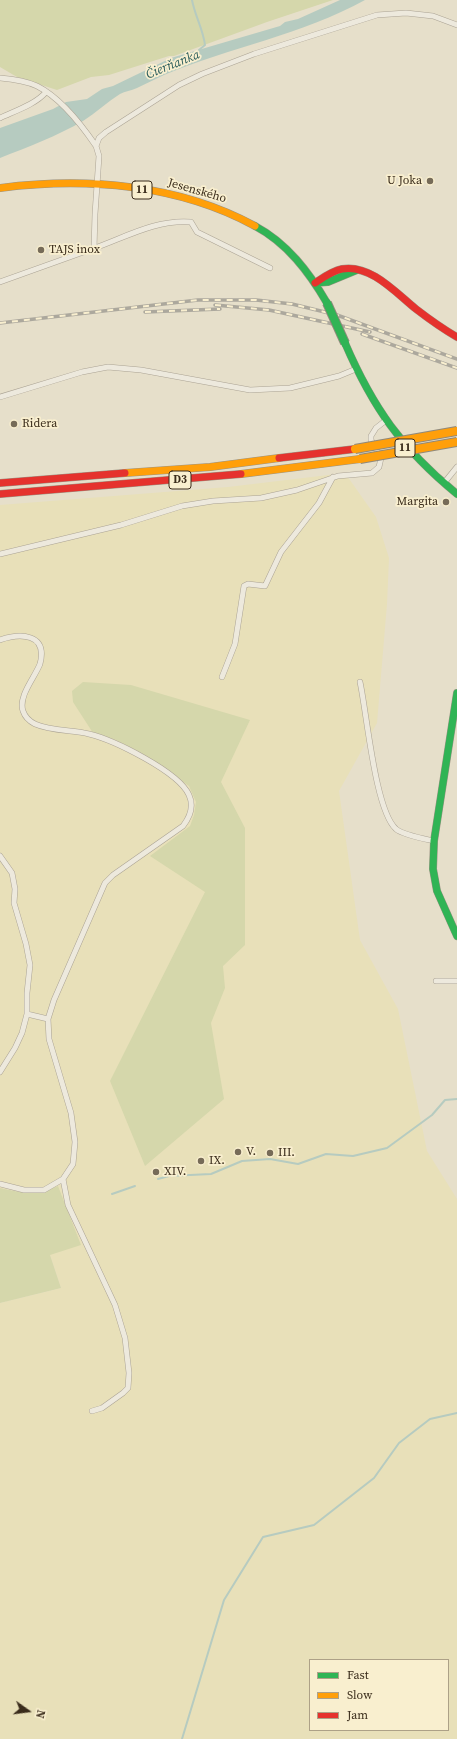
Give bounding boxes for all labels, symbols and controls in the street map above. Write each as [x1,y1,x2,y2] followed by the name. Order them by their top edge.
[144,47,202,83] water label: Čierňanka
[387,174,422,188] place label: U Joka
[166,176,228,206] street label: Jesenského
[425,176,435,186] marker: U Joka
[132,181,152,199] road number: 11
[49,243,100,257] place label: TAJS inox
[36,245,46,255] marker: TAJS inox
[22,417,57,431] place label: Ridera
[9,419,19,429] marker: Ridera
[395,439,415,457] road number: 11
[169,471,191,489] road number: D3
[397,495,438,509] place label: Margita
[441,497,451,507] marker: Margita
[246,1145,256,1159] place label: V.
[278,1146,295,1160] place label: III.
[233,1147,243,1157] marker: V.
[265,1148,275,1158] marker: III.
[209,1154,225,1168] place label: IX.
[196,1156,206,1166] marker: IX.
[164,1165,186,1179] place label: XIV.
[151,1167,161,1177] marker: XIV.
[309,1659,449,1731] legend
[347,1667,369,1683] text: Fast
[347,1687,372,1703] text: Slow
[8,1691,48,1731] north arrow
[347,1707,368,1723] text: Jam
[32,1708,48,1720] text: N

